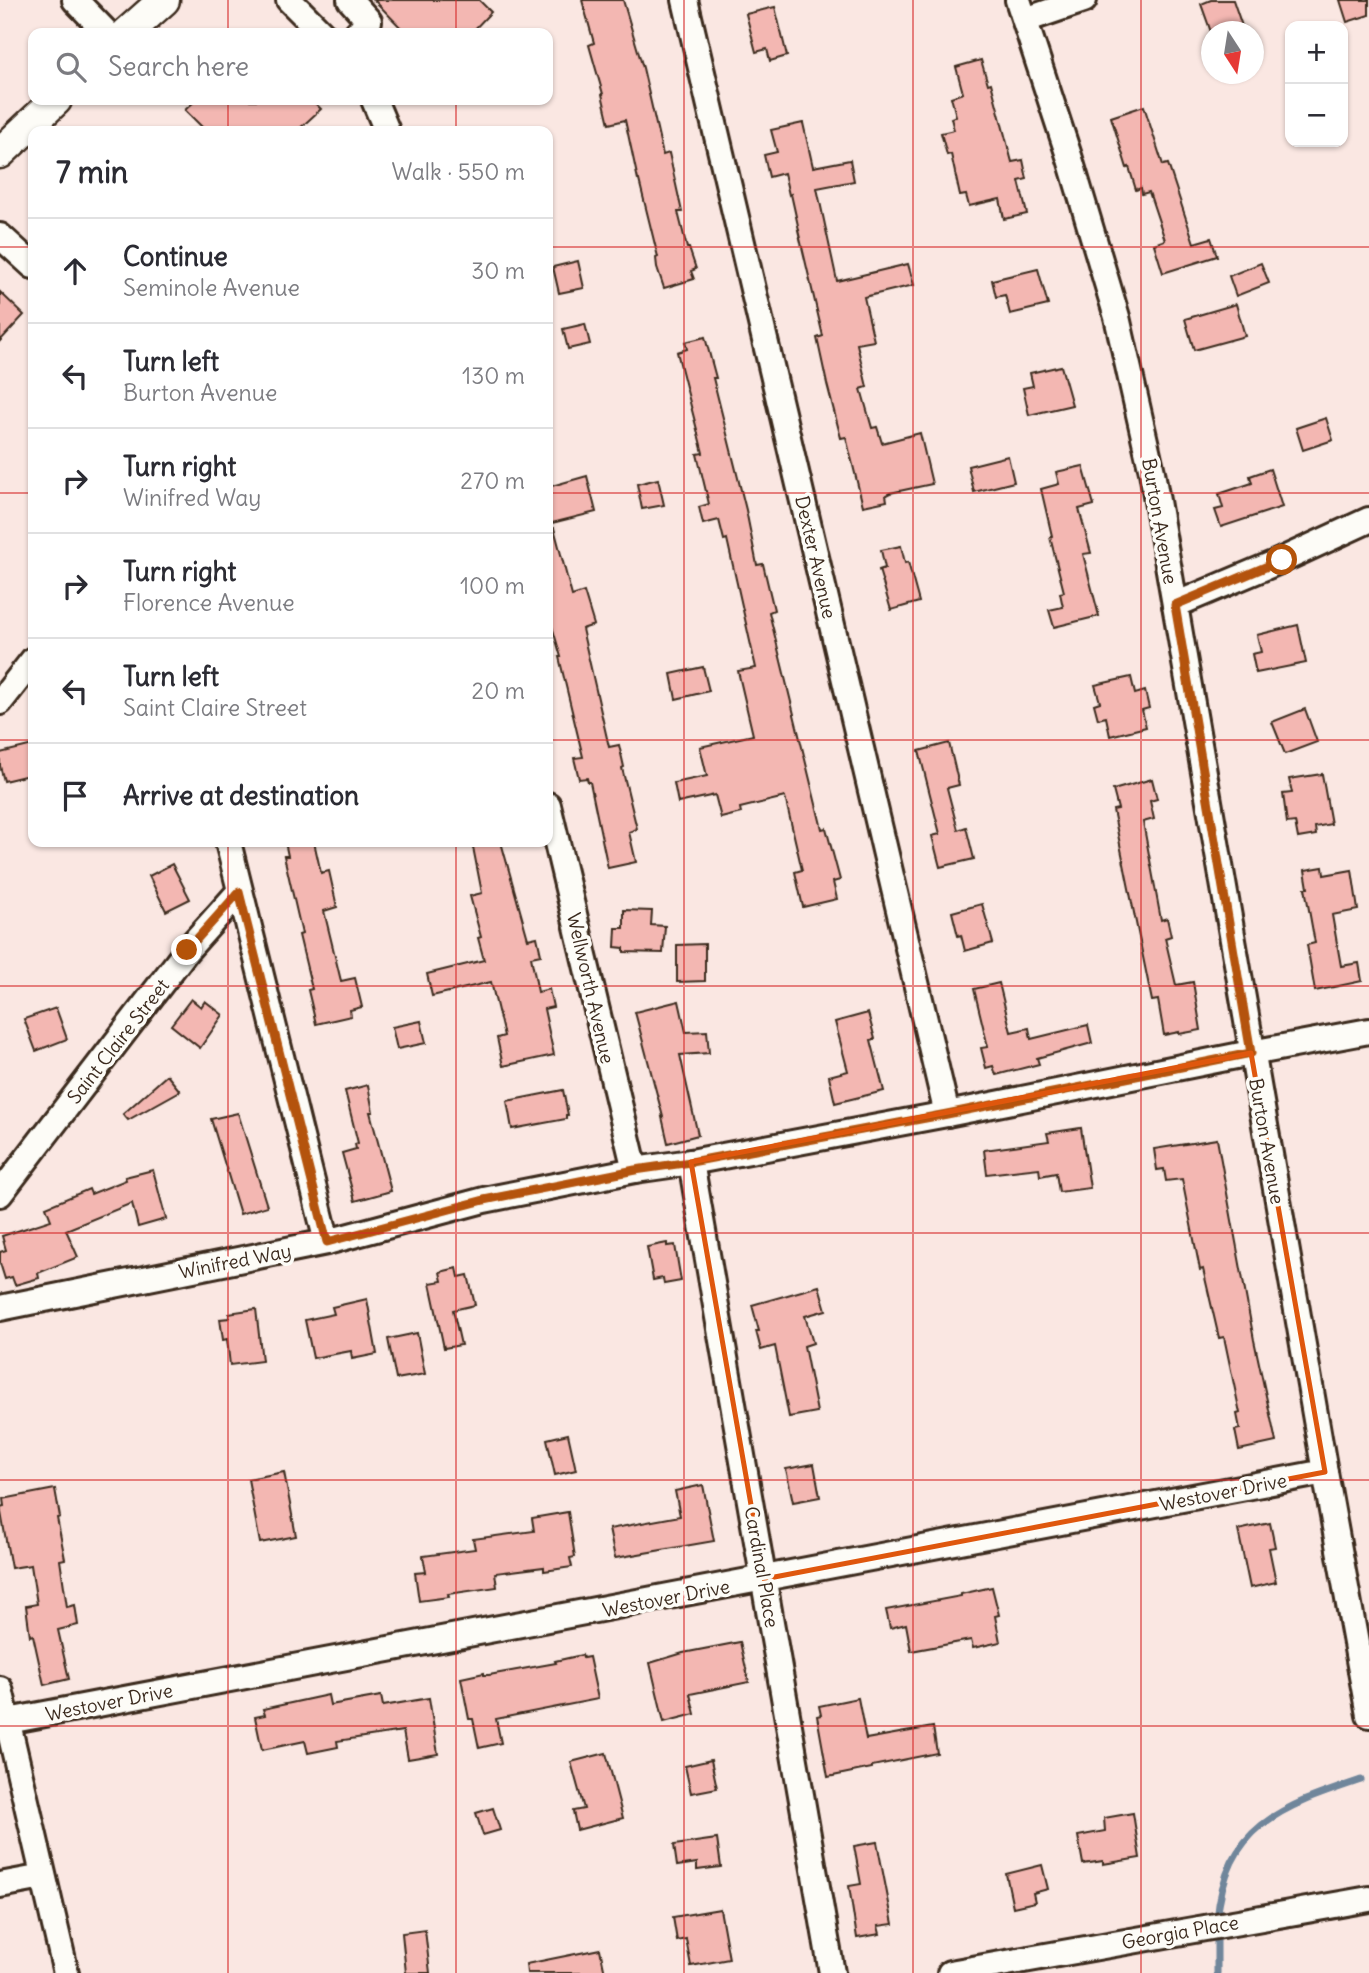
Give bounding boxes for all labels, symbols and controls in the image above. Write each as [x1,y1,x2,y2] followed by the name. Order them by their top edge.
[1201,21,1264,84] north arrow
[1285,21,1348,147] map controls
[1285,21,1348,84] button: +
[28,28,553,105] search box
[52,48,90,86] icon: search
[108,50,249,83] text: Search here
[1285,84,1348,147] button: −
[56,153,128,191] text: 7 min
[392,157,525,186] text: Walk · 550 m
[123,240,228,273] text: Continue
[56,252,94,290] icon: ahead
[471,256,525,285] text: 30 m
[123,273,300,302] text: Seminole Avenue
[123,345,219,378] text: Turn left
[56,357,94,395] icon: left
[462,361,525,390] text: 130 m
[123,378,277,407] text: Burton Avenue
[123,450,236,483] text: Turn right
[1137,456,1183,586] street label: Burton Avenue
[56,462,94,500] icon: right
[460,466,525,495] text: 270 m
[123,483,261,512] text: Winifred Way
[790,493,842,621] street label: Dexter Avenue
[1266,544,1297,575] route start
[123,555,236,588] text: Turn right
[56,567,94,605] icon: right
[460,571,525,600] text: 100 m
[123,588,295,617] text: Florence Avenue
[123,660,219,693] text: Turn left
[56,672,94,710] icon: left
[472,676,525,705] text: 20 m
[123,693,307,722] text: Saint Claire Street
[56,777,94,815] icon: arrive
[123,779,359,812] text: Arrive at destination
[562,910,620,1066] street label: Wellworth Avenue
[171,934,202,965] route end
[62,974,174,1108] street label: Saint Claire Street
[1244,1076,1290,1206] street label: Burton Avenue
[177,1238,293,1284] street label: Winifred Way
[1157,1468,1289,1516] street label: Westover Drive
[740,1504,784,1630] street label: Cardinal Place
[600,1574,732,1622] street label: Westover Drive
[43,1678,175,1726] street label: Westover Drive
[1120,1910,1240,1954] street label: Georgia Place

